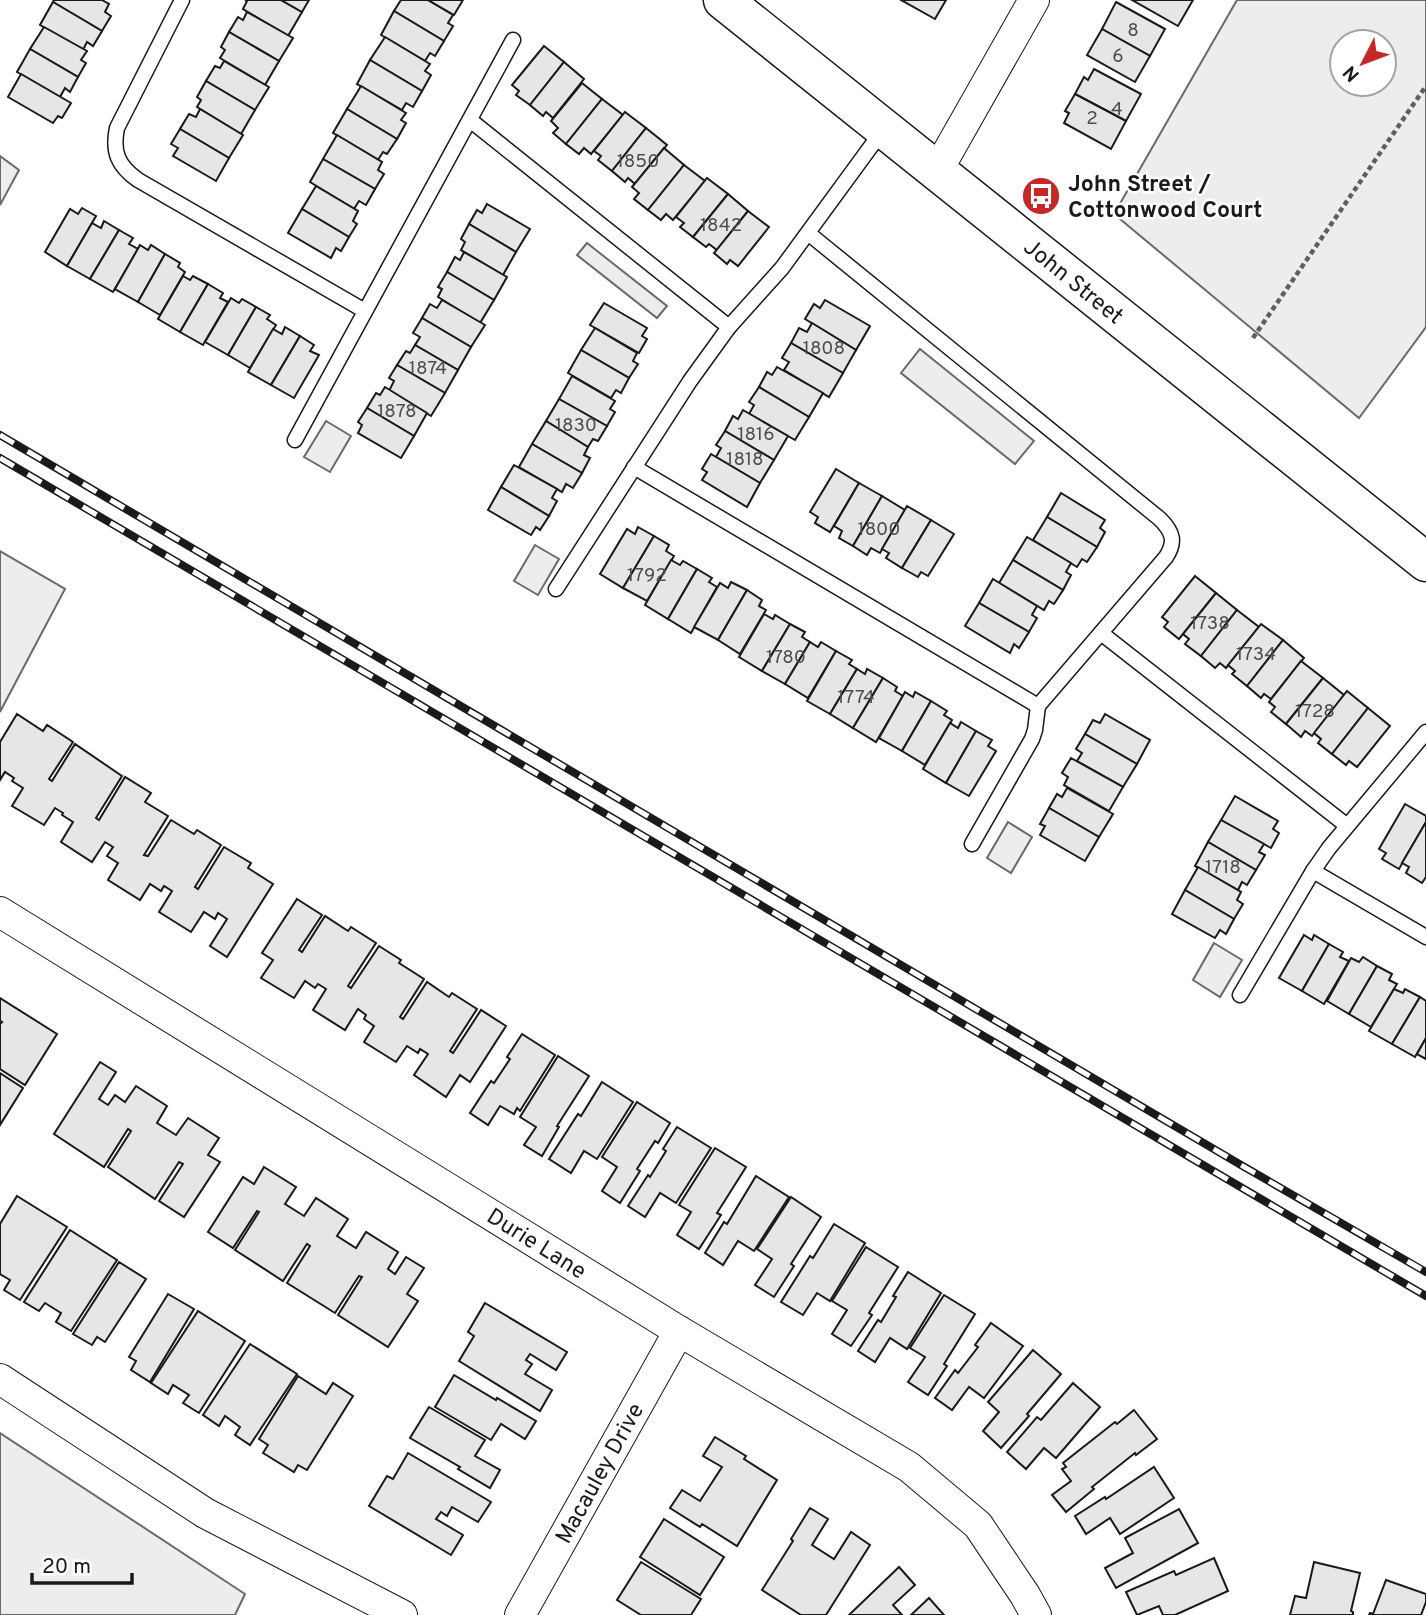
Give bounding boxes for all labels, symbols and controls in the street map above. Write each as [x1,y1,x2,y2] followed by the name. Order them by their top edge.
[1127,19,1139,43] house number: 8
[1328,28,1398,98] north arrow
[1112,45,1124,69] house number: 6
[1338,60,1365,86] text: N
[1111,98,1123,122] house number: 4
[1086,107,1098,131] house number: 2
[617,150,659,174] house number: 1850
[1068,171,1262,226] place label: John Street / Cottonwood Court
[1020,175,1062,217] bus stop icon: John Street / Cottonwood Court
[700,214,742,238] house number: 1842
[1017,234,1128,332] street label: John Street
[803,337,845,361] house number: 1808
[409,357,447,381] house number: 1874
[377,400,417,424] house number: 1878
[555,414,597,438] house number: 1830
[737,423,775,447] house number: 1816
[726,448,764,472] house number: 1818
[858,518,900,542] house number: 1800
[627,564,667,588] house number: 1792
[1190,612,1230,636] house number: 1738
[1236,643,1276,667] house number: 1734
[766,646,806,670] house number: 1780
[837,686,875,710] house number: 1774
[1295,700,1335,724] house number: 1728
[1205,856,1241,880] house number: 1718
[480,1203,591,1287] street label: Durie Lane
[551,1399,652,1550] street label: Macauley Drive
[32,1542,131,1586] scale bar
[42,1554,91,1581] text: 20 m

